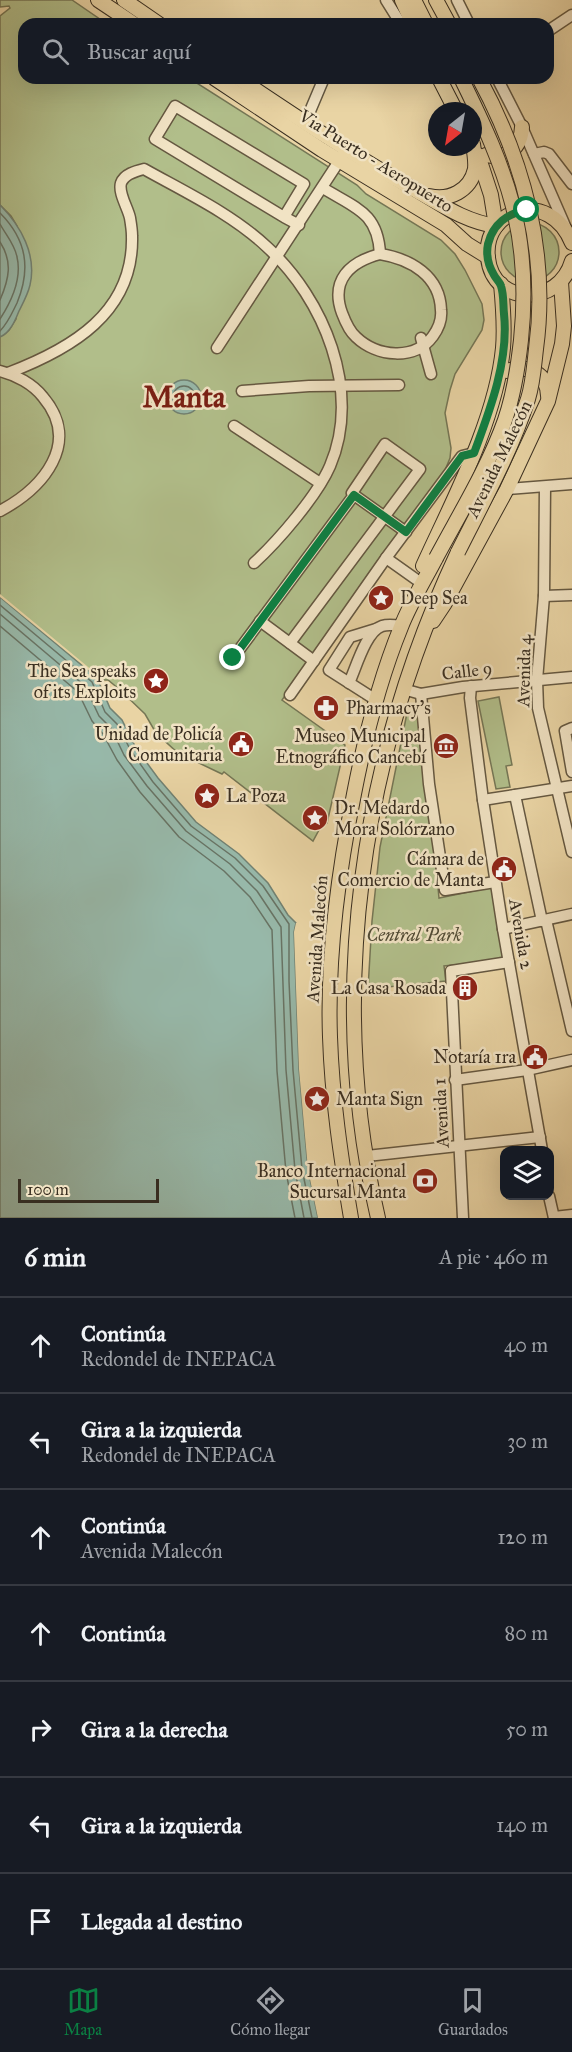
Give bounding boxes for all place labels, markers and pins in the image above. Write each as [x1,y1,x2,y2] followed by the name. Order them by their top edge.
[366,583,396,613] place icon: Deep Sea
[400,587,468,609] place label: Deep Sea
[27,660,136,703] place label: The Sea speaks of its Exploits
[141,666,171,696] place icon: The Sea speaks of its Exploits
[311,693,341,723] pharmacy icon: Pharmacy's
[346,697,431,719] place label: Pharmacy's
[95,723,222,766] place label: Unidad de Policía Comunitaria
[276,725,427,769] place label: Museo Municipal Etnográfico Cancebí
[226,729,256,759] public building icon: Unidad de Policía Comunitaria
[431,731,461,761] museum icon: Museo Municipal Etnográfico Cancebí
[192,781,222,811] place icon: La Poza
[226,785,286,807] place label: La Poza
[334,797,455,840] place label: Dr. Medardo Mora Solórzano
[300,803,330,833] place icon: Dr. Medardo Mora Solórzano
[338,848,484,891] place label: Cámara de Comercio de Manta
[489,854,519,884] public building icon: Cámara de Comercio de Manta
[450,973,480,1003] building icon: La Casa Rosada
[331,977,446,999] place label: La Casa Rosada
[520,1042,550,1072] public building icon: Notaría 1ra
[433,1046,516,1068] place label: Notaría 1ra
[302,1084,332,1114] place icon: Manta Sign
[336,1088,423,1111] place label: Manta Sign
[257,1160,406,1203] place label: Banco Internacional Sucursal Manta
[410,1166,440,1196] bank icon: Banco Internacional Sucursal Manta

